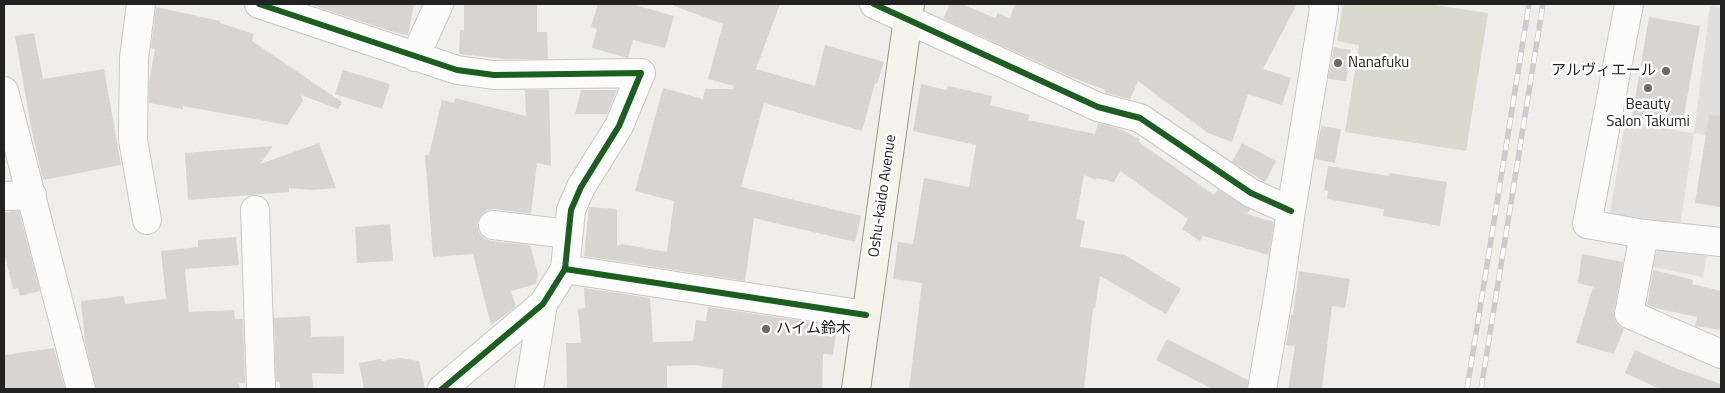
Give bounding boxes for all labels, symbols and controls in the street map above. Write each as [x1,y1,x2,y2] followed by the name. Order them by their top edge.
[1348,54,1409,72] place label: Nanafuku
[1332,57,1344,69] marker: Nanafuku
[1551,62,1656,80] place label: アルヴィエール
[1660,65,1672,77] marker: アルヴィエール
[1642,82,1654,94] marker: Beauty Salon Takumi
[1606,96,1690,131] place label: Beauty Salon Takumi
[865,134,901,258] street label: Oshu-kaido Avenue
[776,320,851,338] place label: ハイム鈴木
[760,323,772,335] marker: ハイム鈴木

